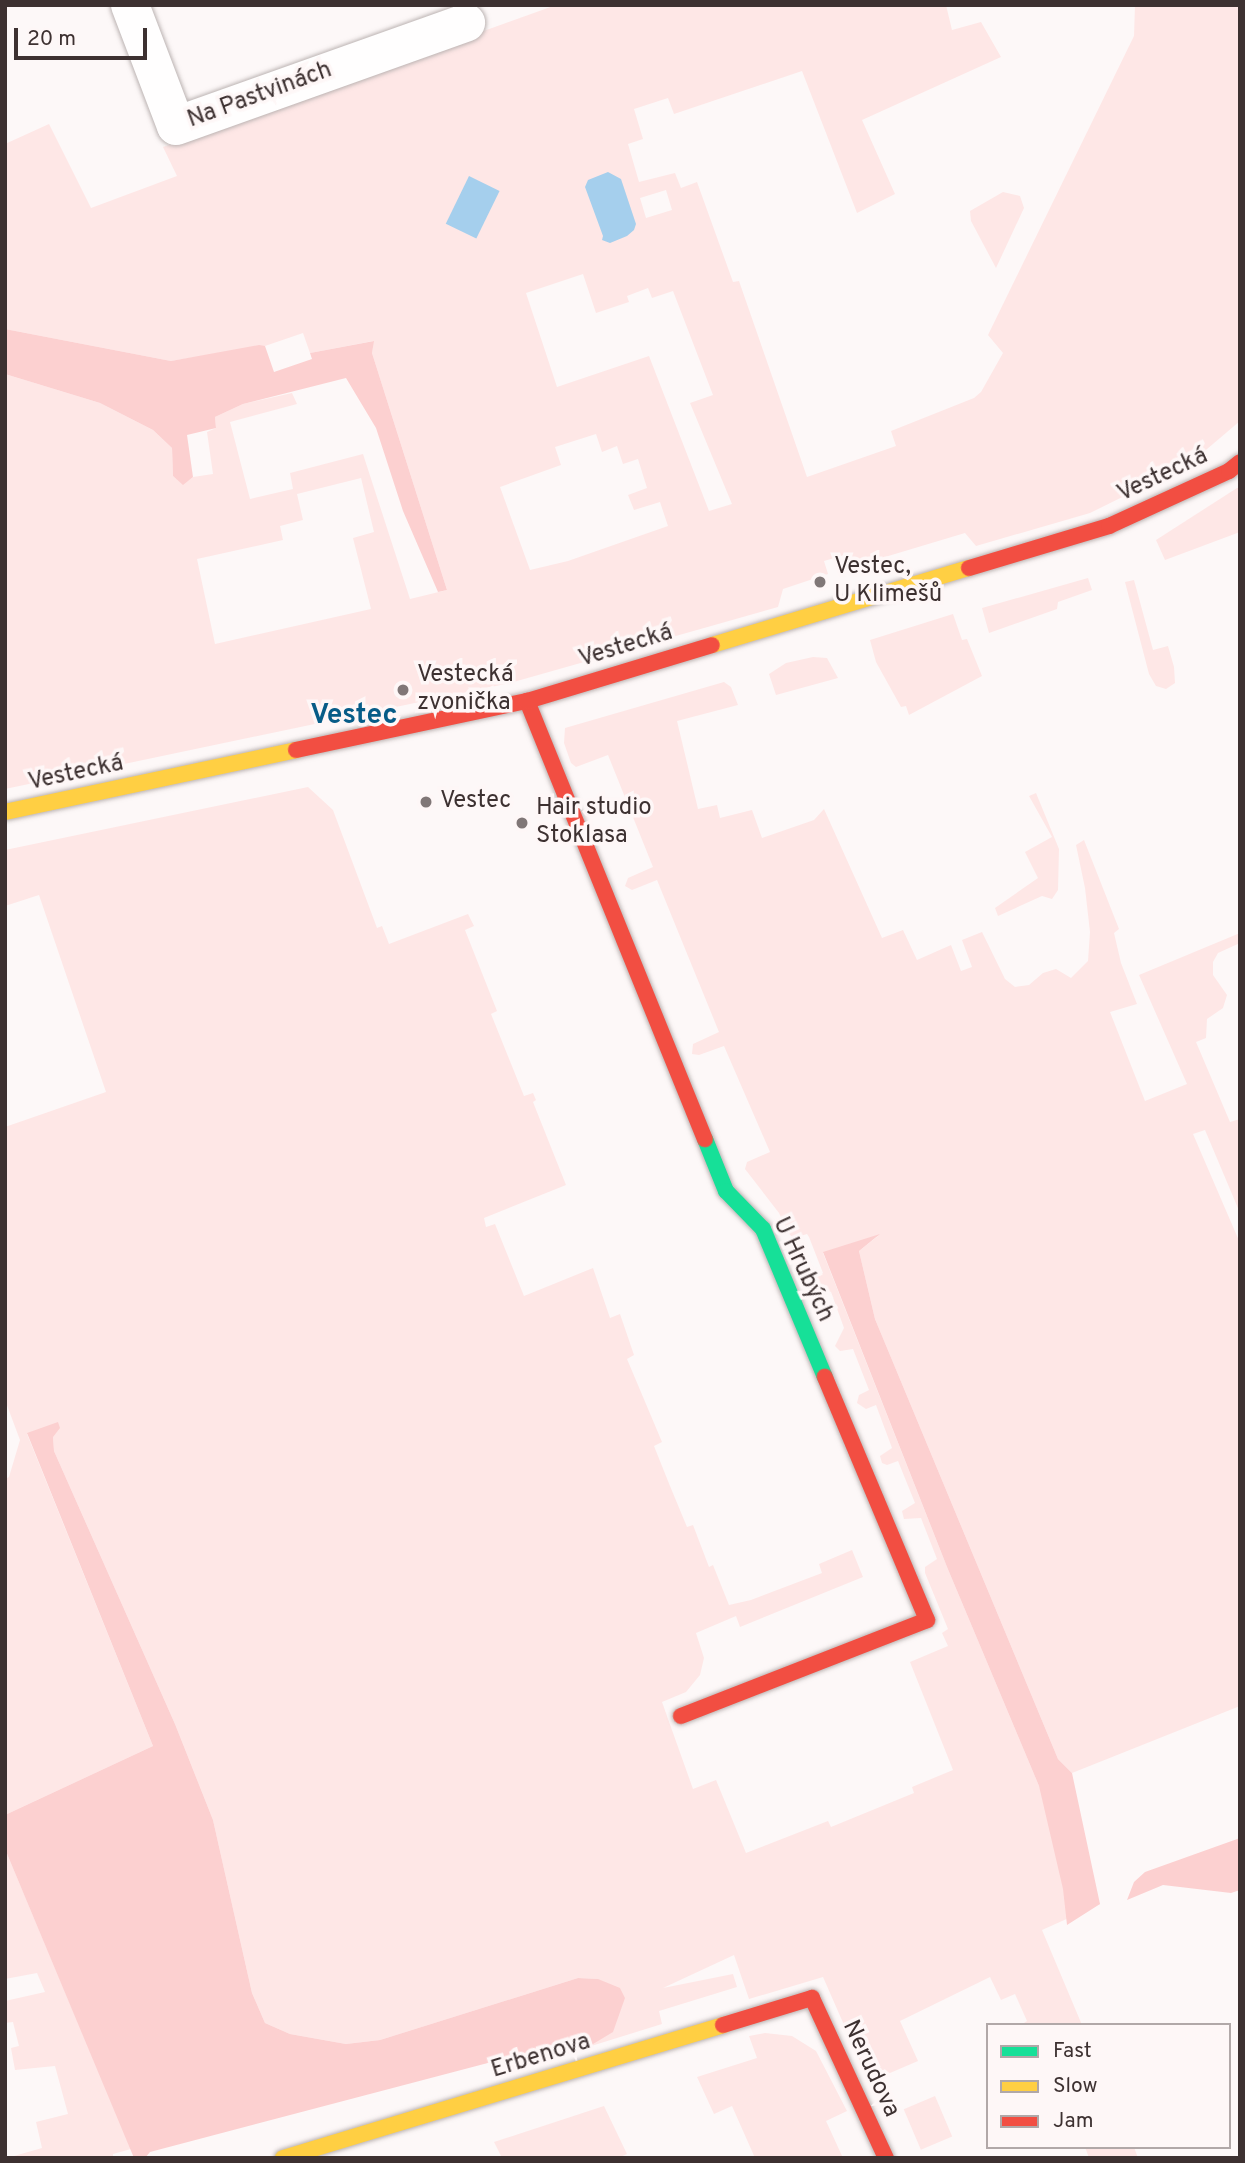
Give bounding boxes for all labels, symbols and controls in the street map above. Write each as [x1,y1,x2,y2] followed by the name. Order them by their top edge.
[18,14,150,58] scale bar
[27,26,76,53] text: 20 m
[184,57,336,135] street label: Na Pastvinách
[1113,443,1213,509] street label: Vestecká
[834,554,942,610] place label: Vestec, U Klimešů
[812,574,828,590] marker: Vestec, U Klimešů
[576,619,676,675] street label: Vestecká
[417,662,514,718] place label: Vestecká zvonička
[395,682,411,698] marker: Vestecká zvonička
[310,699,398,733] district label: Vestec
[26,750,126,798] street label: Vestecká
[440,788,511,816] place label: Vestec
[418,794,434,810] marker: Vestec
[536,795,652,851] place label: Hair studio Stoklasa
[514,815,530,831] marker: Hair studio Stoklasa
[765,1213,839,1327] street label: U Hrubých
[835,2016,905,2122] street label: Nerudova
[986,2023,1231,2149] legend
[488,2028,594,2086] street label: Erbenova
[1053,2038,1092,2065] text: Fast
[1053,2073,1098,2100] text: Slow
[1053,2108,1094,2135] text: Jam

